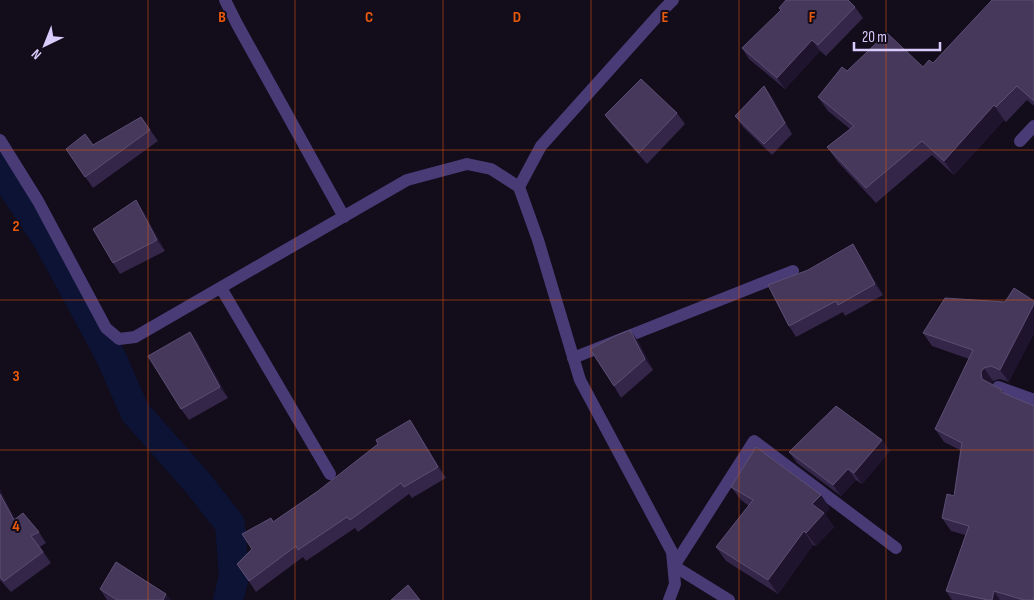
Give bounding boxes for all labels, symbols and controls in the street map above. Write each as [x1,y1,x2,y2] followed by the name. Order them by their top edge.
[218,8,226,27] text: B
[365,8,373,27] text: C
[513,8,521,27] text: D
[662,8,669,27] text: E
[809,8,816,27] text: F
[20,20,70,70] north arrow
[854,20,940,52] scale bar
[862,28,887,47] text: 20 m
[28,45,45,63] text: N
[12,217,20,236] text: 2
[12,367,20,386] text: 3
[12,517,20,536] text: 4

